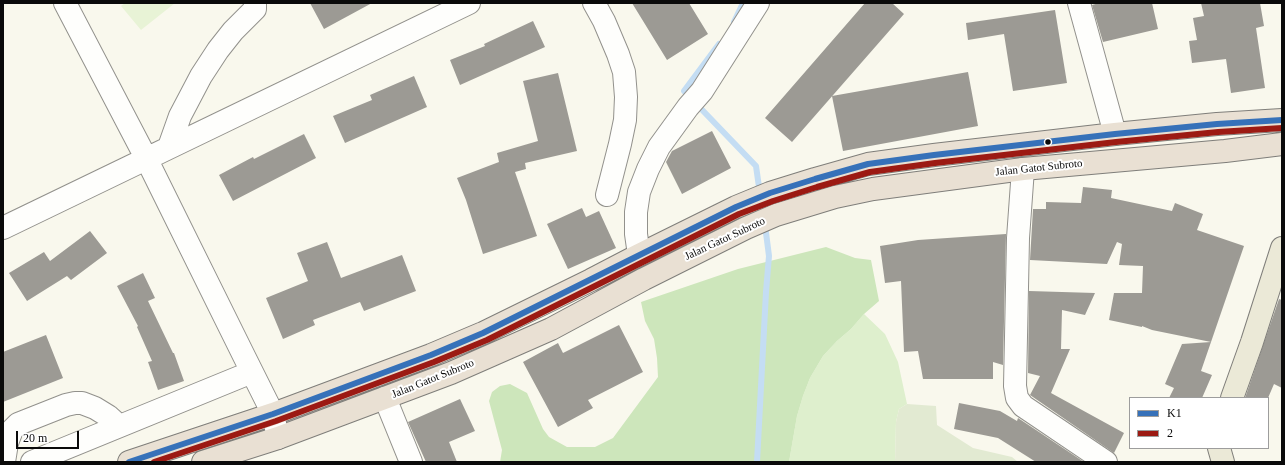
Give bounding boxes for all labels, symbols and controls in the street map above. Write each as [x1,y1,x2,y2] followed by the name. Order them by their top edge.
[1043,137,1053,147] unlabelled marker
[995,157,1083,179] street label: Jalan Gatot Subroto
[683,215,767,263] street label: Jalan Gatot Subroto
[390,357,476,401] street label: Jalan Gatot Subroto
[1129,397,1269,449] legend
[1167,406,1182,420] text: K1
[18,423,81,449] scale bar
[1167,426,1173,440] text: 2
[23,431,47,445] text: 20 m

